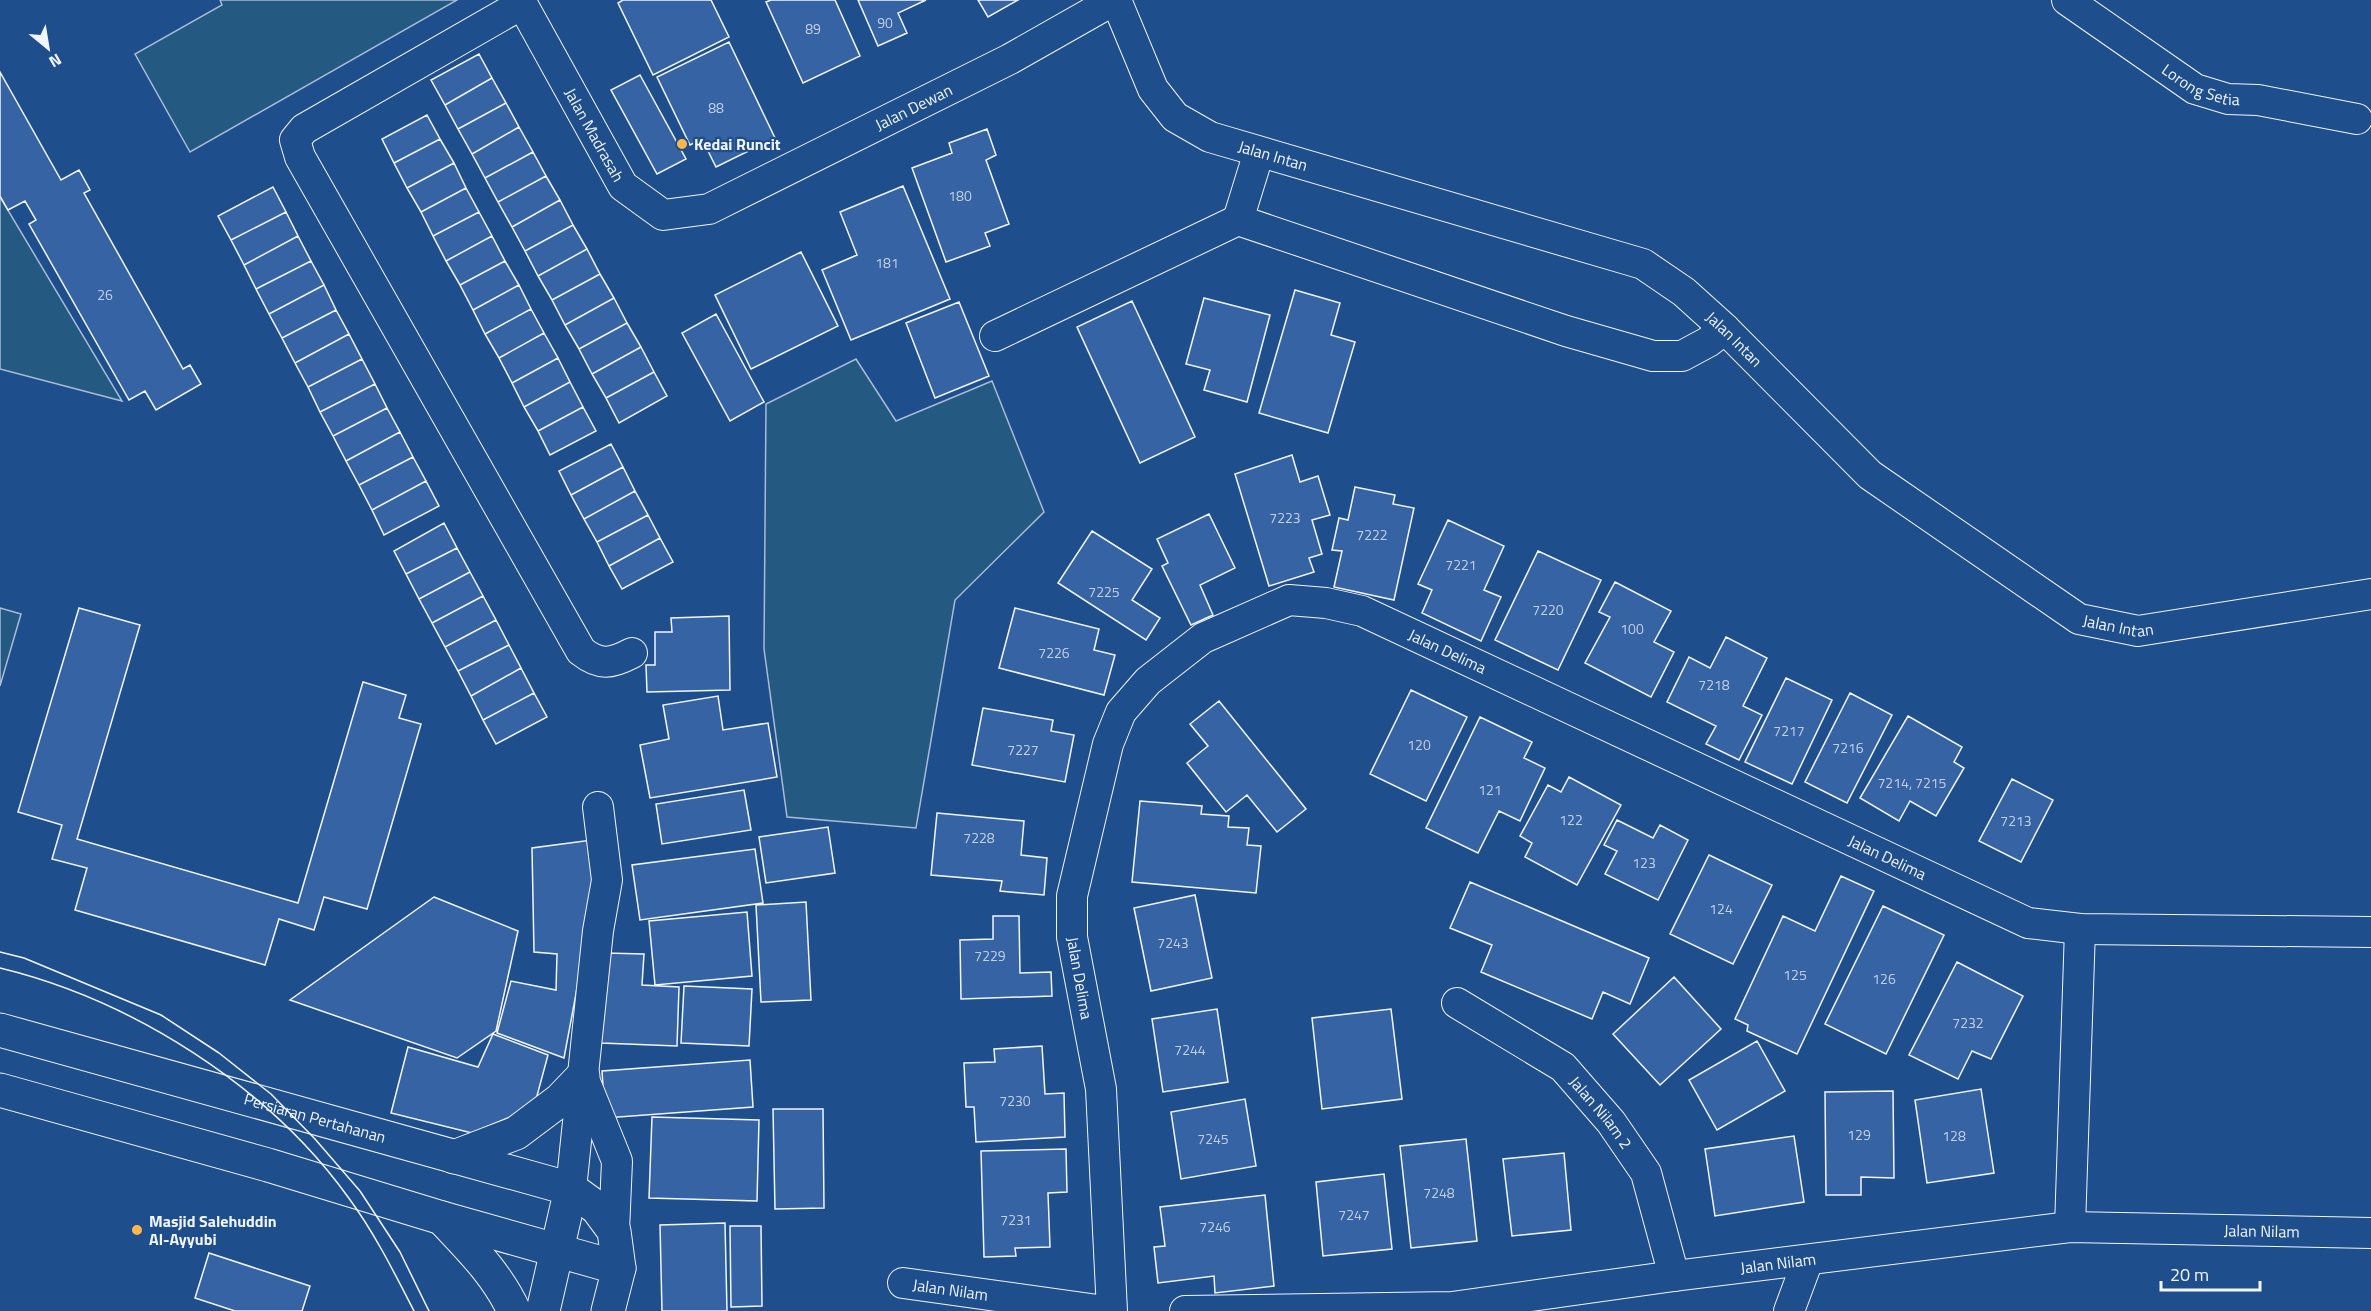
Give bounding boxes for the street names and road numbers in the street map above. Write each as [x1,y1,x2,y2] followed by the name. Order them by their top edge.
[2157,57,2240,111] street label: Lorong Setia
[871,78,956,136] street label: Jalan Dewan
[559,83,630,186] street label: Jalan Madrasah
[1235,134,1311,177] street label: Jalan Intan
[1701,305,1768,372] street label: Jalan Intan
[2081,608,2155,643] street label: Jalan Intan
[1404,622,1490,680] street label: Jalan Delima
[1845,829,1930,886] street label: Jalan Delima
[1061,935,1099,1021] street label: Jalan Delima
[1564,1070,1638,1154] street label: Jalan Nilam 2
[241,1087,389,1149] street label: Persiaran Pertahanan
[2224,1218,2300,1244] street label: Jalan Nilam
[1739,1247,1817,1280] street label: Jalan Nilam
[911,1272,990,1307] street label: Jalan Nilam

